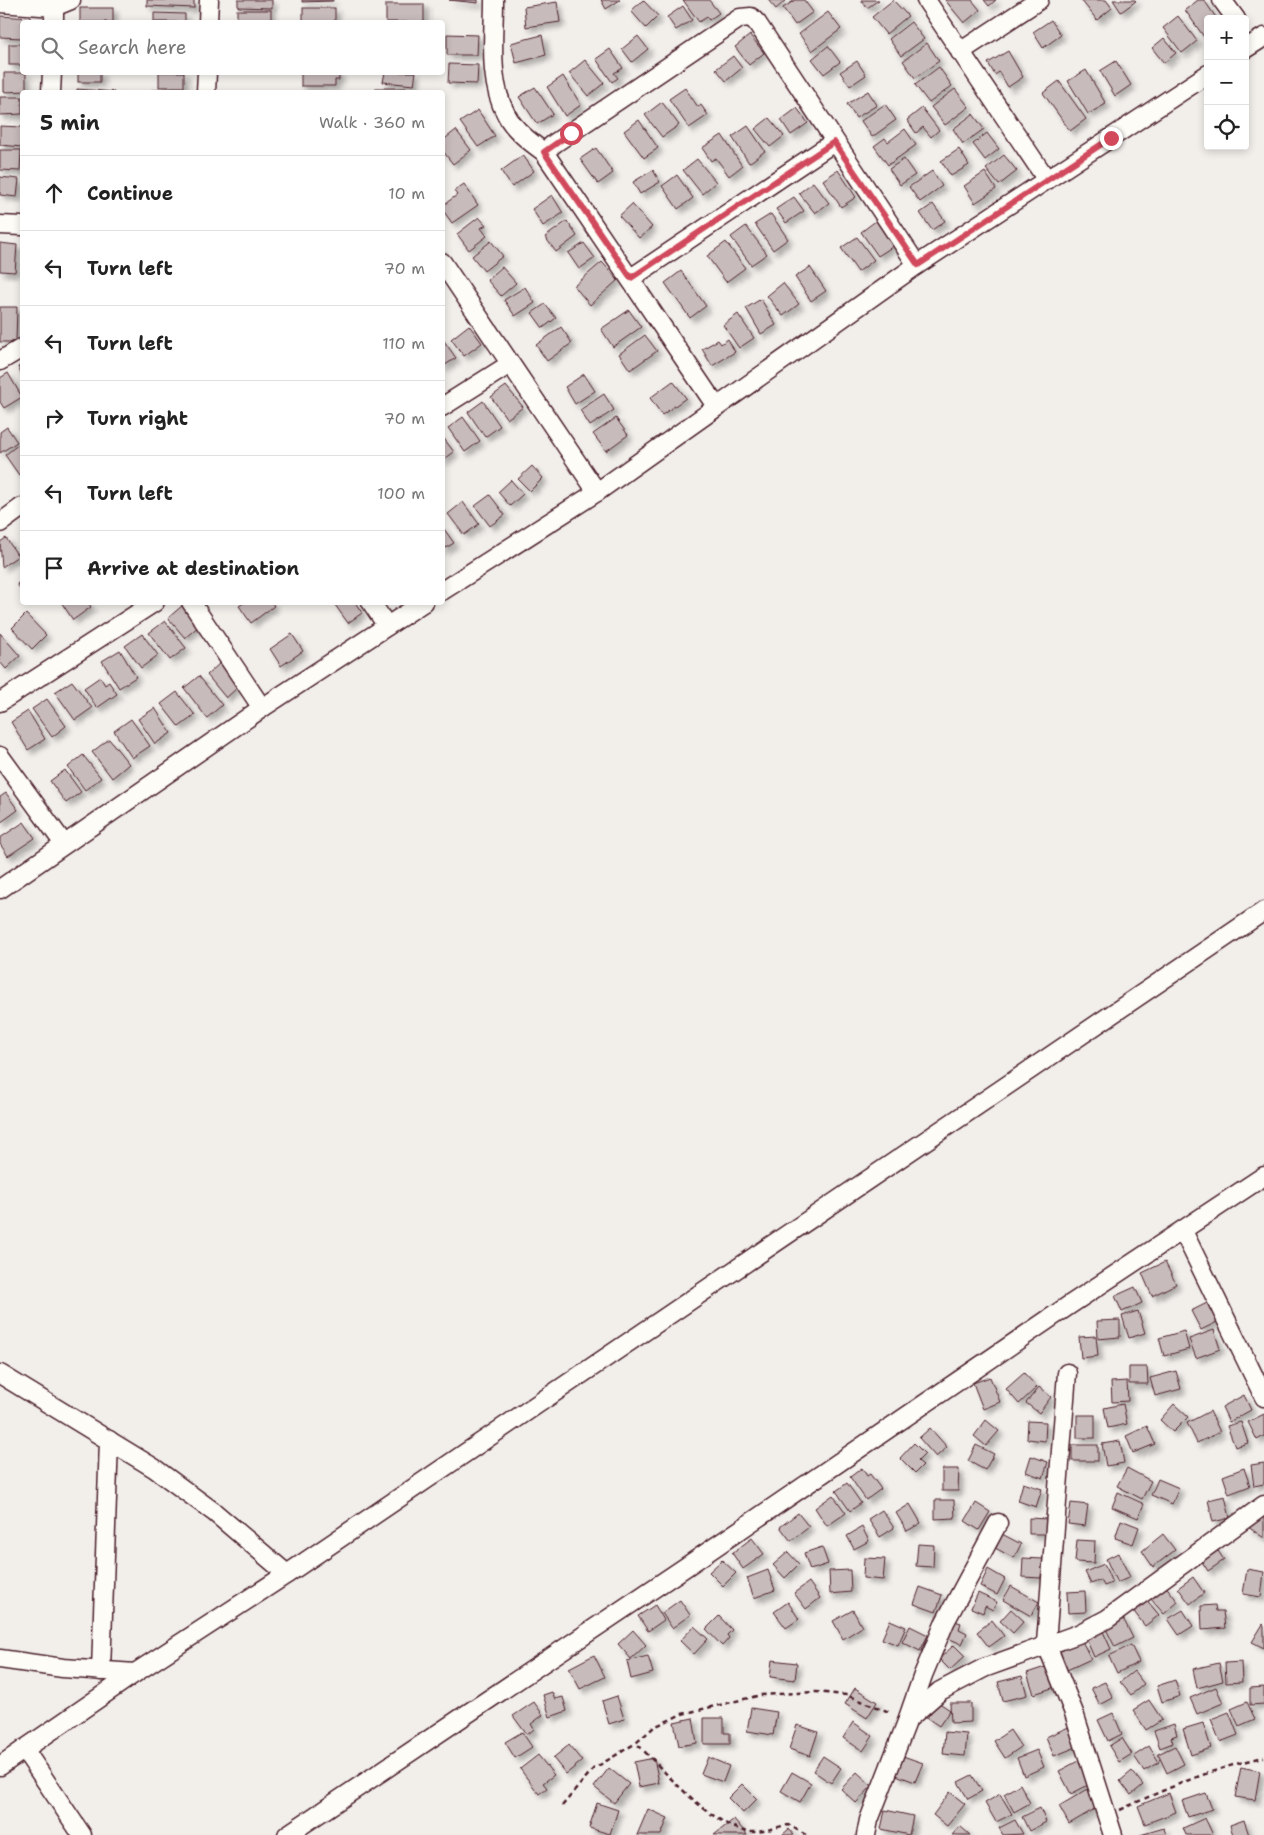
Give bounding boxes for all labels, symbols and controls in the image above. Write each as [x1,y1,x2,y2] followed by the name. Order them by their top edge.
[1204,15,1249,150] map controls
[1204,15,1249,60] button: +
[20,20,445,75] search box
[38,34,66,62] icon: search
[78,35,187,60] text: Search here
[1204,60,1249,105] button: −
[1204,105,1249,150] button: locate
[40,109,100,137] text: 5 min
[319,112,425,133] text: Walk · 360 m
[560,122,583,145] route start
[1100,127,1123,150] route end
[40,179,68,207] icon: ahead
[87,181,173,206] text: Continue
[388,183,425,204] text: 10 m
[40,254,68,282] icon: left
[87,256,173,281] text: Turn left
[384,258,425,279] text: 70 m
[40,329,68,357] icon: left
[87,331,173,356] text: Turn left
[382,333,425,354] text: 110 m
[40,404,68,432] icon: right
[87,406,188,431] text: Turn right
[384,408,425,429] text: 70 m
[40,479,68,507] icon: left
[87,481,173,506] text: Turn left
[377,483,425,504] text: 100 m
[40,554,68,582] icon: arrive
[87,556,299,581] text: Arrive at destination

